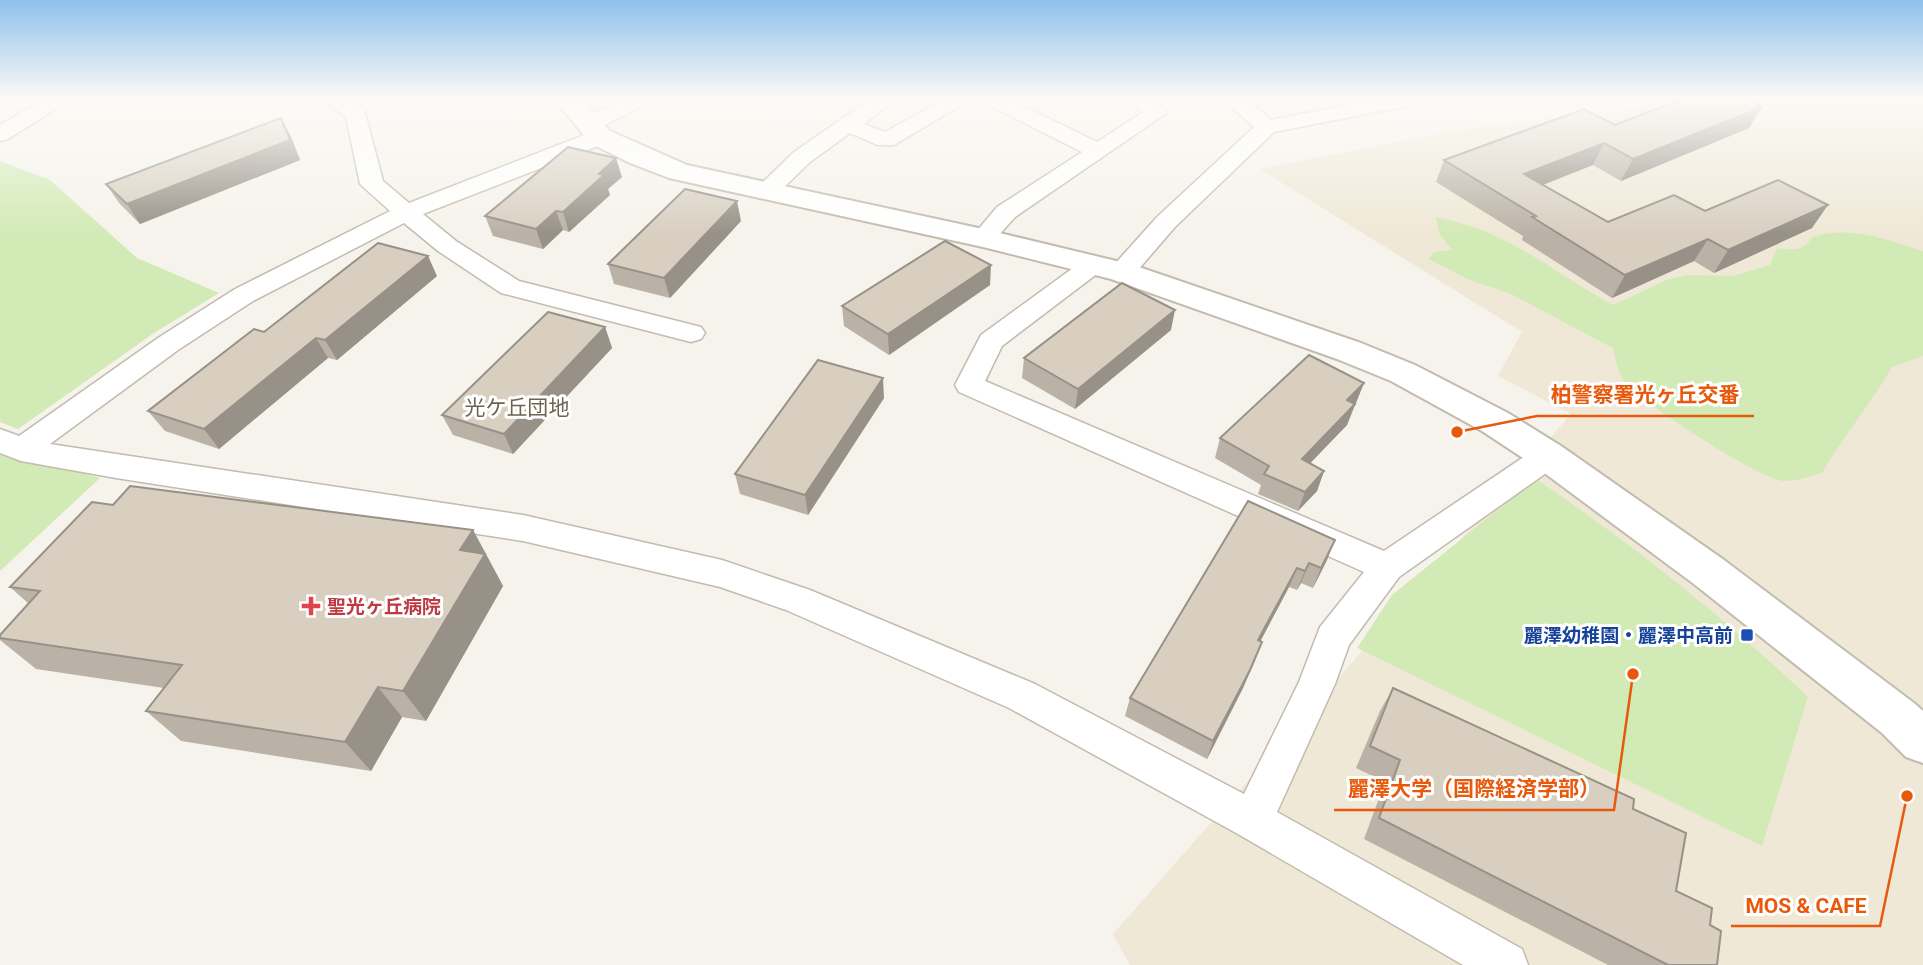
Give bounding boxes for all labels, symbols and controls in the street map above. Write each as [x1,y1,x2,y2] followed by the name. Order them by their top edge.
[1537,374,1754,416] callout: 柏警察署光ヶ丘交番
[1551,383,1740,407] text: 柏警察署光ヶ丘交番
[465,396,570,420] district label: 光ケ丘団地
[327,595,441,618] place label: 聖光ヶ丘病院
[301,596,321,616] marker: 聖光ヶ丘病院
[1524,624,1733,647] place label: 麗澤幼稚園・麗澤中高前
[1739,627,1755,643] marker: 麗澤幼稚園・麗澤中高前
[1334,768,1614,810] callout: 麗澤大学（国際経済学部）
[1348,777,1600,801] text: 麗澤大学（国際経済学部）
[1731,884,1880,926] callout: MOS & CAFE
[1745,894,1867,918] text: MOS & CAFE

